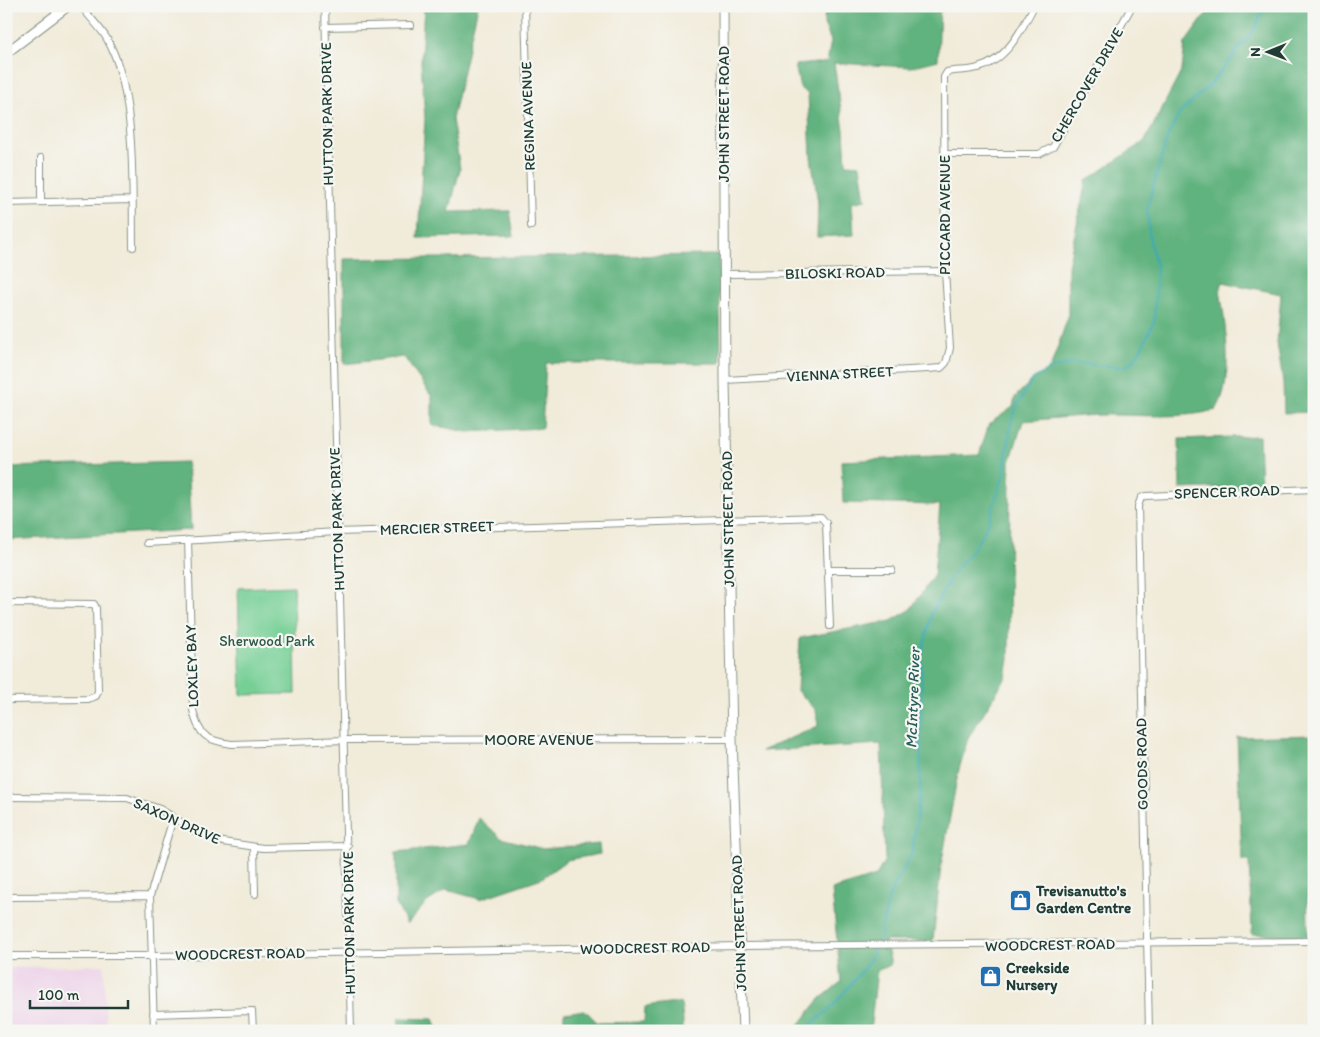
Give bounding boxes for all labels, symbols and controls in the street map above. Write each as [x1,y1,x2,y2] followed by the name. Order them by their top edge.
[1047,24,1127,146] street label: CHERCOVER DRIVE
[1242,28,1292,78] north arrow
[317,42,337,186] street label: HUTTON PARK DRIVE
[715,46,733,182] street label: JOHN STREET ROAD
[1247,47,1264,57] text: N
[517,61,539,171] street label: REGINA AVENUE
[936,155,954,275] street label: PICCARD AVENUE
[785,263,885,283] street label: BILOSKI ROAD
[786,362,895,386] street label: VIENNA STREET
[326,447,348,591] street label: HUTTON PARK DRIVE
[718,451,738,587] street label: JOHN STREET ROAD
[1174,481,1280,503] street label: SPENCER ROAD
[379,517,495,539] street label: MERCIER STREET
[182,624,202,708] street label: LOXLEY BAY
[219,632,315,650] park label: Sherwood Park
[901,646,924,749] water label: McIntyre River
[1132,718,1152,810] street label: GOODS ROAD
[484,731,594,749] street label: MOORE AVENUE
[131,794,223,848] street label: SAXON DRIVE
[339,851,359,995] street label: HUTTON PARK DRIVE
[728,854,750,991] street label: JOHN STREET ROAD
[1035,882,1131,917] place label: Trevisanutto's Garden Centre
[1008,888,1032,912] shop icon: Trevisanutto's Garden Centre
[985,935,1115,955] street label: WOODCREST ROAD
[580,938,710,958] street label: WOODCREST ROAD
[175,944,305,964] street label: WOODCREST ROAD
[1006,959,1069,995] place label: Creekside Nursery
[978,965,1002,989] shop icon: Creekside Nursery
[30,977,128,1009] scale bar
[38,986,80,1004] text: 100 m

